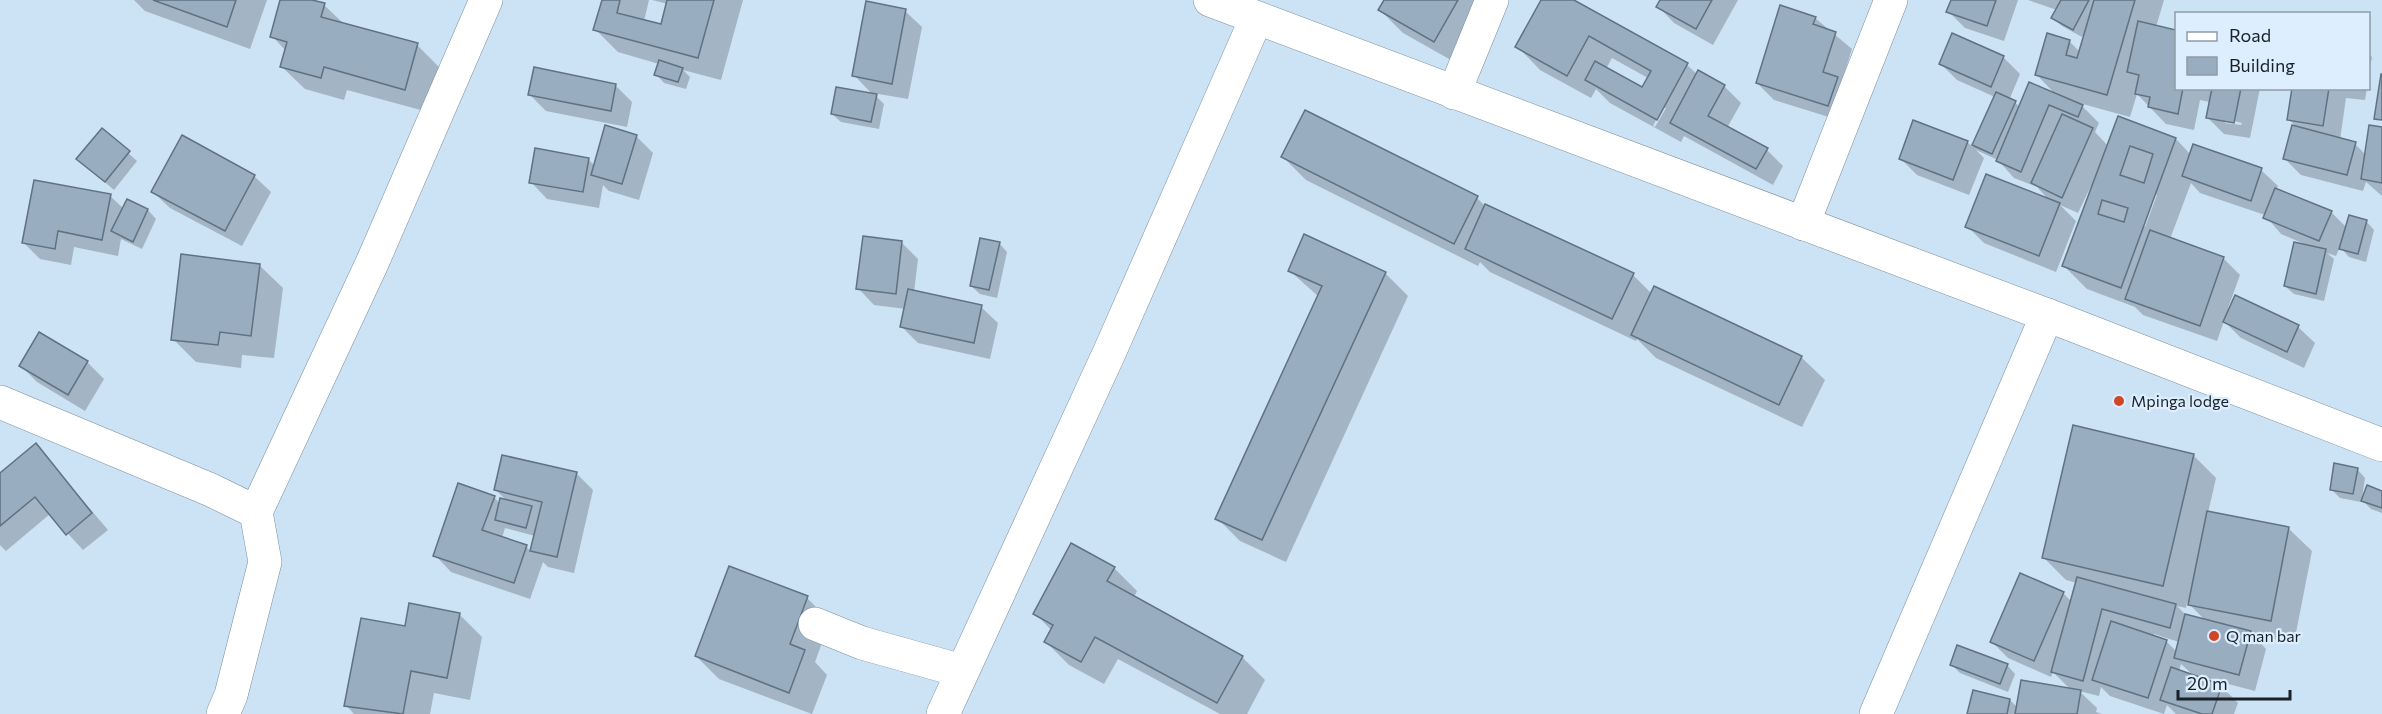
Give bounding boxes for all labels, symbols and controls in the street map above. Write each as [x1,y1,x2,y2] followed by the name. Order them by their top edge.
[2175,12,2370,90] legend
[2229,24,2271,46] text: Road
[2229,54,2295,76] text: Building
[2131,391,2229,410] place label: Mpinga lodge
[2112,394,2126,408] marker: Mpinga lodge
[2226,626,2302,645] place label: Q man bar
[2207,629,2221,643] marker: Q man bar
[2178,663,2290,701] scale bar
[2187,672,2228,694] text: 20 m

